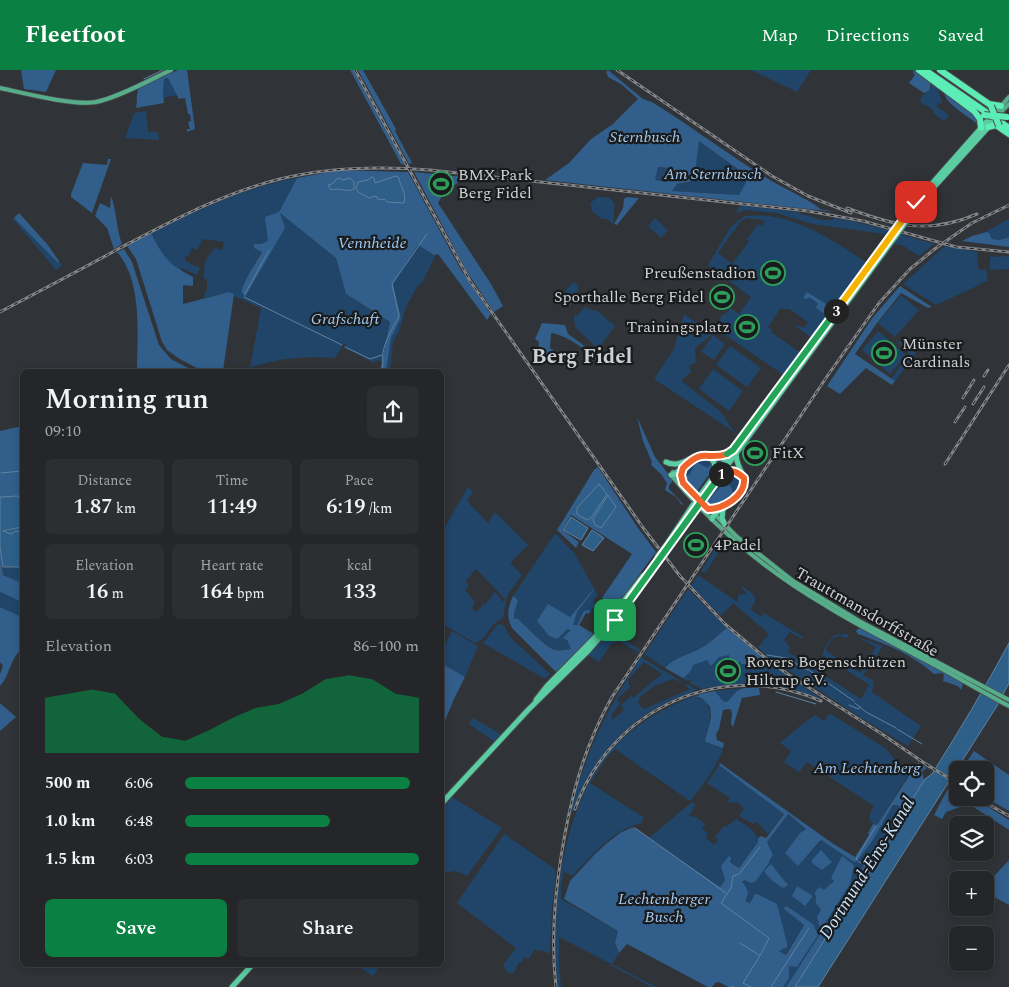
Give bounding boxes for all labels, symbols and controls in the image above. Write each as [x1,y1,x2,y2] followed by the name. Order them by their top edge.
[25,17,126,53] text: Fleetfoot
[762,22,798,49] text: Map
[826,22,910,49] text: Directions
[938,22,984,49] text: Saved
[610,125,680,149] park label: Sternbusch
[663,162,762,186] park label: Am Sternbusch
[458,163,533,205] place label: BMX Park Berg Fidel
[428,171,454,197] sports icon: BMX Park Berg Fidel
[895,181,937,223] pin
[902,188,930,216] icon: check
[337,231,407,255] park label: Vennheide
[760,260,786,286] sports icon: Preußenstadion
[644,261,756,285] place label: Preußenstadion
[709,284,735,310] sports icon: Sporthalle Berg Fidel
[554,285,704,309] place label: Sporthalle Berg Fidel
[824,298,848,324] pin: 3
[833,301,840,322] text: 3
[311,307,380,331] park label: Grafschaft
[734,314,760,340] sports icon: Trainingsplatz
[626,315,730,339] place label: Trainingsplatz
[902,332,970,374] place label: Münster Cardinals
[871,340,897,366] sports icon: Münster Cardinals
[532,341,633,373] district label: Berg Fidel
[45,378,209,421] text: Morning run
[367,386,419,438] button: share
[45,419,81,443] text: 09:10
[742,440,768,466] sports icon: FitX
[772,441,804,465] place label: FitX
[708,462,734,486] pin: 1
[718,464,725,485] text: 1
[77,470,132,491] text: Distance
[216,470,248,491] text: Time
[345,470,374,491] text: Pace
[73,491,113,523] text: 1.87
[207,491,257,523] text: 11:49
[326,491,366,523] text: 6:19
[113,498,136,519] text: km
[366,498,392,519] text: /km
[683,532,709,558] sports icon: 4Padel
[714,533,761,557] place label: 4Padel
[75,555,134,576] text: Elevation
[200,555,264,576] text: Heart rate
[347,555,372,576] text: kcal
[791,561,943,663] street label: Trauttmansdorffstraße
[86,576,108,608] text: 16
[199,576,233,608] text: 164
[342,576,376,608] text: 133
[108,583,124,604] text: m
[233,583,265,604] text: bpm
[594,599,636,641] pin
[601,606,629,634] icon: arrive
[45,634,112,658] text: Elevation
[353,634,419,658] text: 86–100 m
[746,650,906,692] place label: Rovers Bogenschützen Hiltrup e.V.
[715,658,741,684] sports icon: Rovers Bogenschützen Hiltrup e.V.
[813,756,921,780] park label: Am Lechtenberg
[949,761,994,971] map controls
[949,761,994,806] button: locate
[45,771,90,795] text: 500 m
[125,771,153,795] text: 6:06
[812,791,922,945] water label: Dortmund-Ems-Kanal
[45,809,95,833] text: 1.0 km
[125,809,153,833] text: 6:48
[949,816,994,861] button: layers
[45,847,95,871] text: 1.5 km
[125,847,153,871] text: 6:03
[949,871,994,916] button: +
[618,887,710,929] park label: Lechtenberger Busch
[45,899,227,957] button: Save
[237,899,419,957] button: Share
[949,926,994,971] button: −

